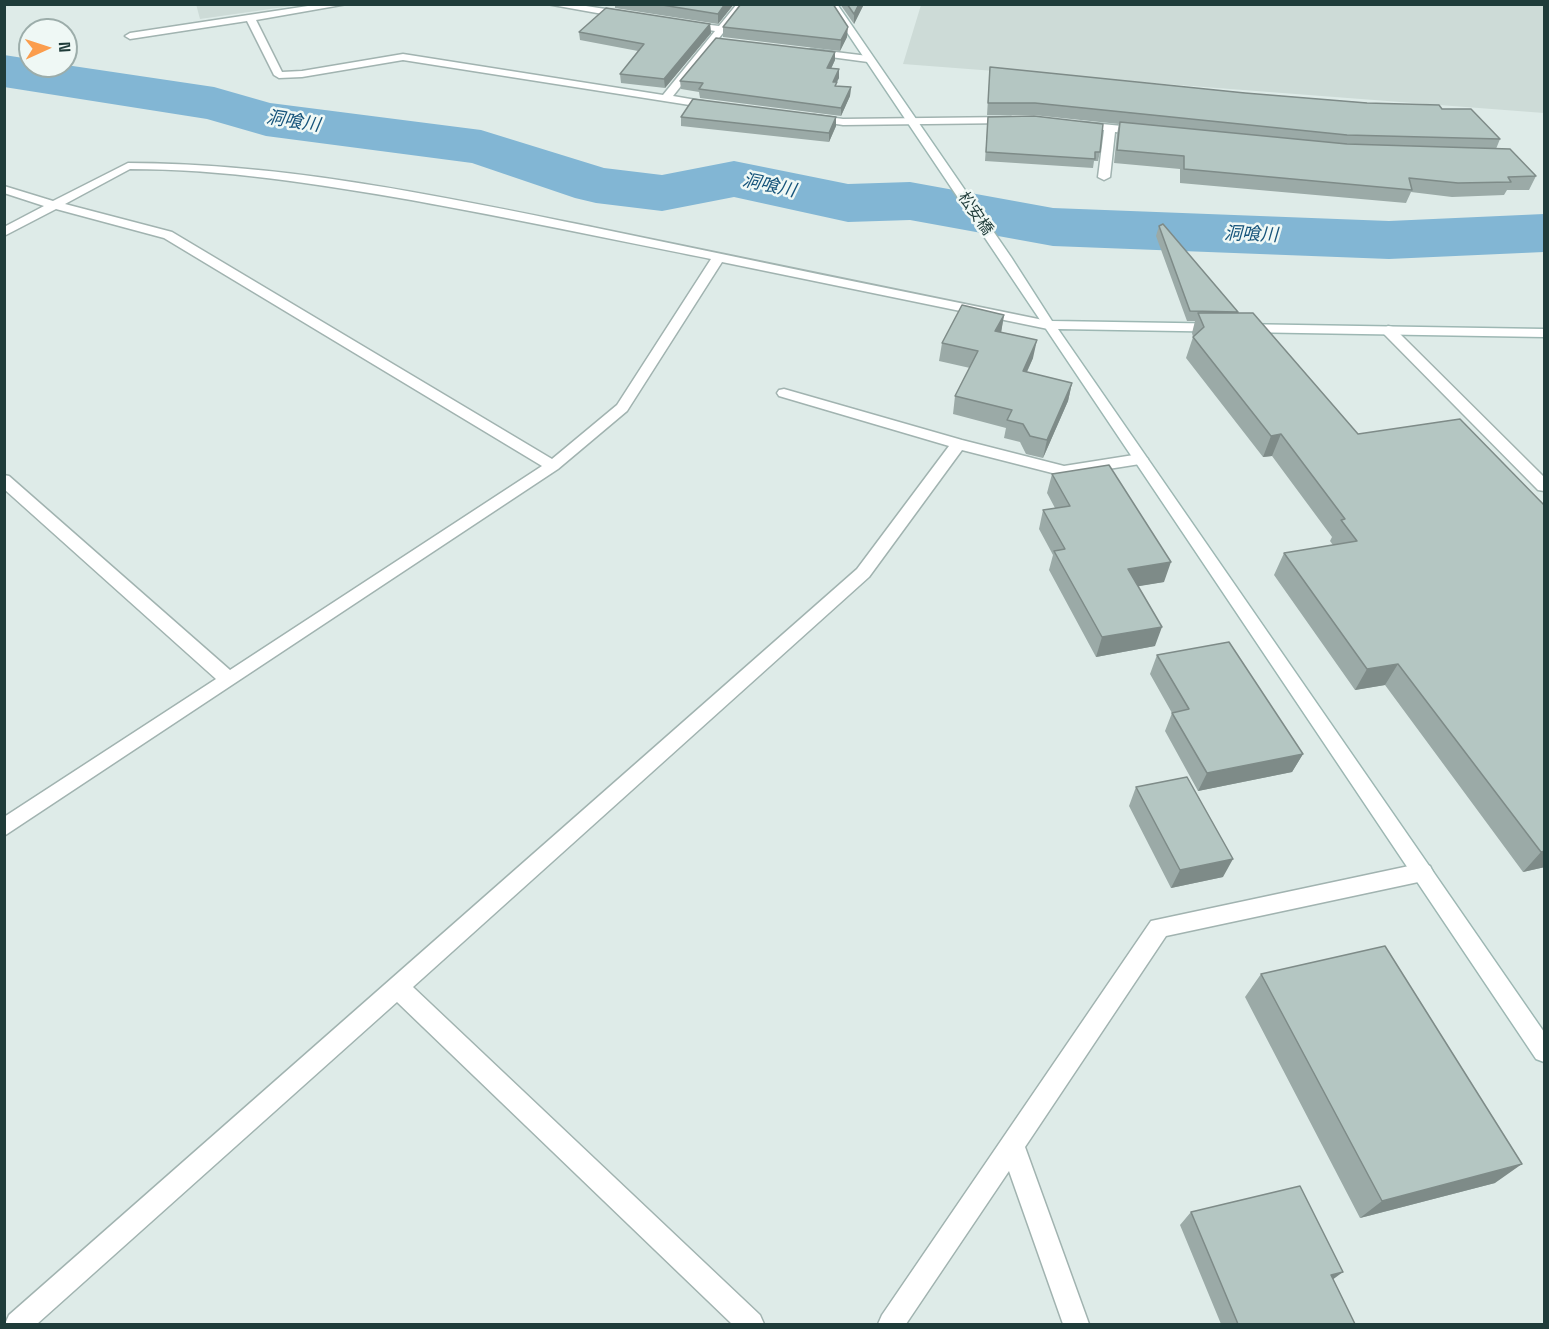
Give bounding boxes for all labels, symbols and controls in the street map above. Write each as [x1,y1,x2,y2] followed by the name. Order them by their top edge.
[18,18,78,78] north arrow
[54,41,75,53] text: N
[265,107,321,137] water label: 洞喰川
[740,170,798,202] water label: 洞喰川
[953,189,997,239] street label: 松安橋
[1224,223,1278,247] water label: 洞喰川

